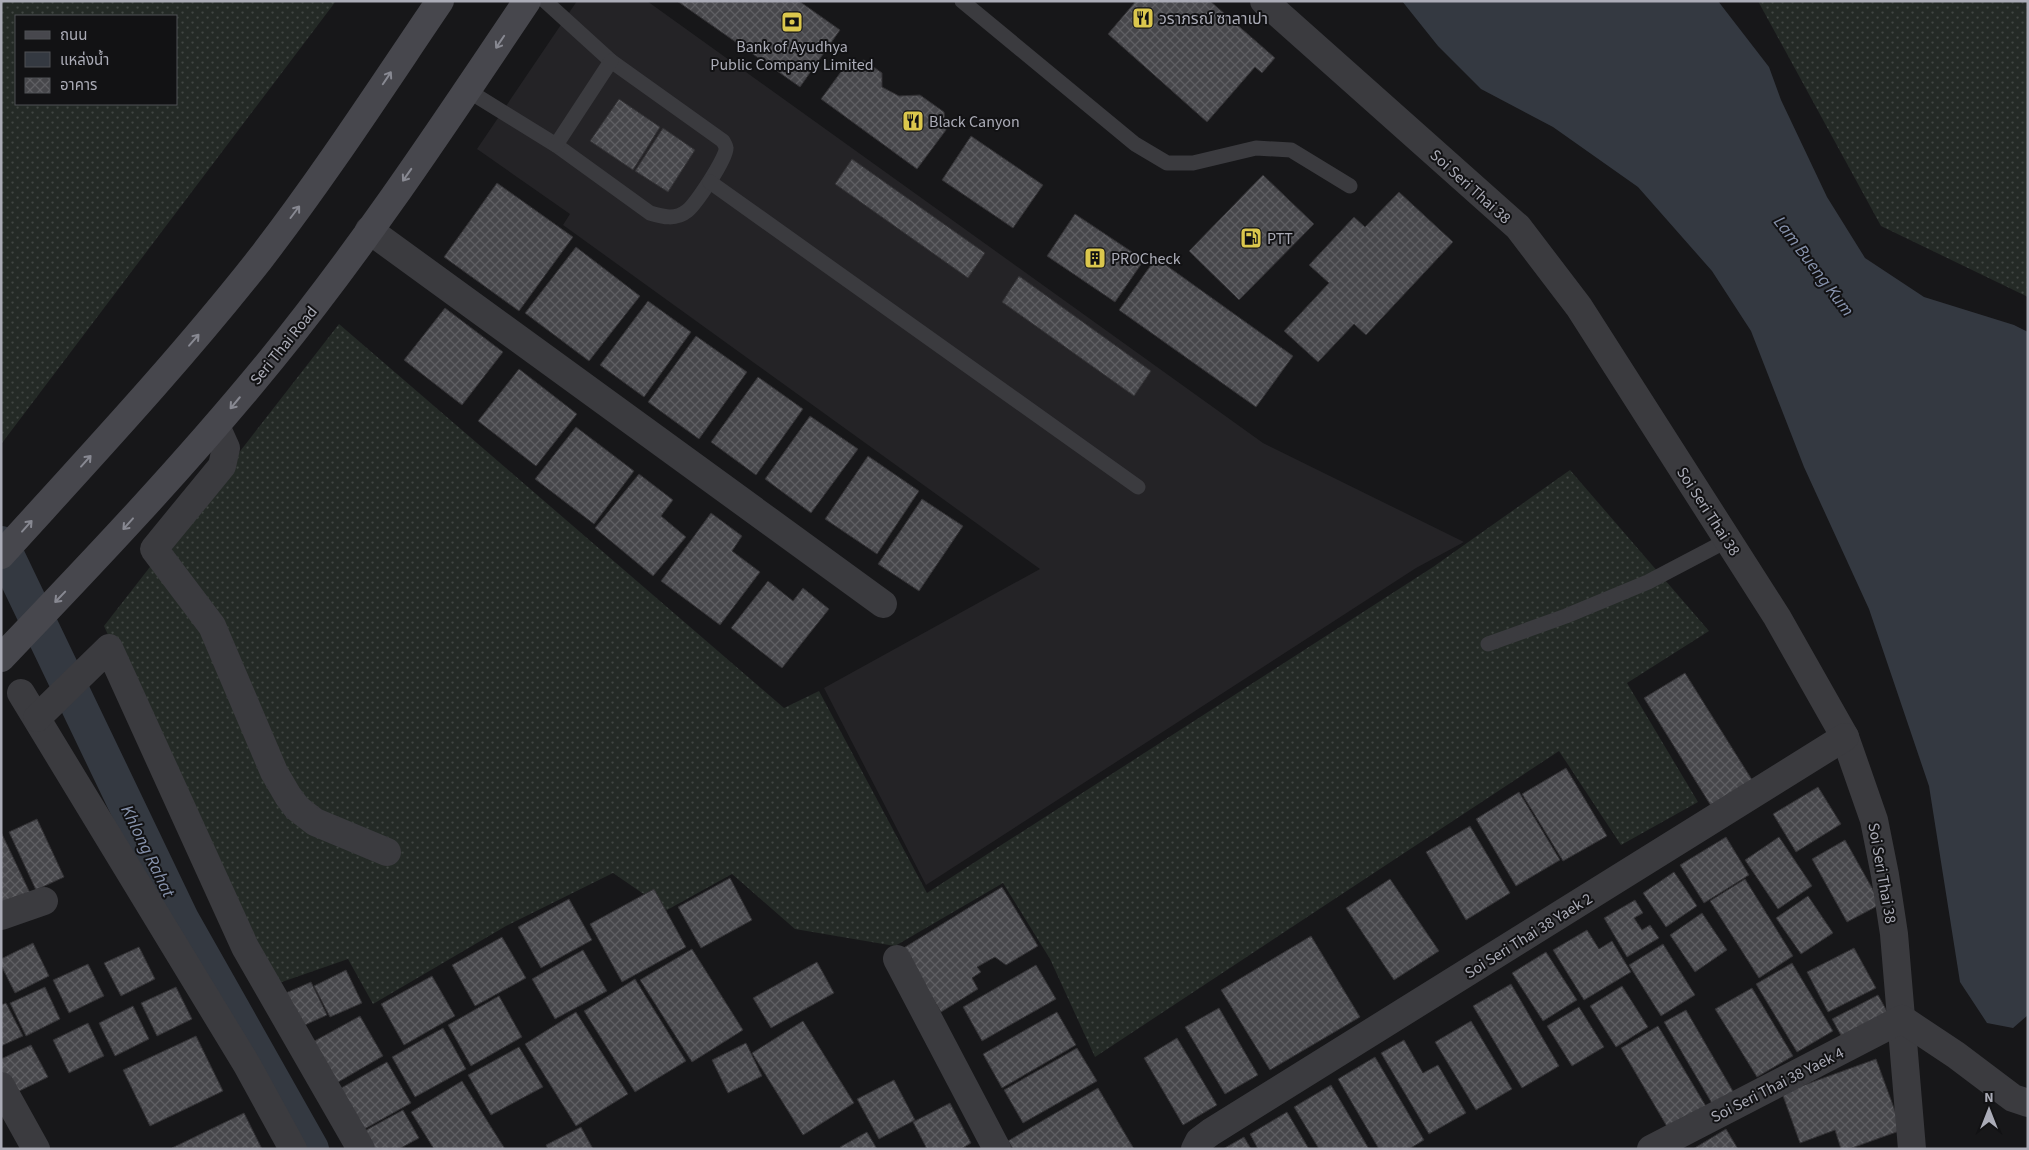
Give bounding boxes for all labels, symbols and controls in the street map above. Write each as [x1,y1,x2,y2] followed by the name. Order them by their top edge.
[1131,6,1155,30] restaurant icon: วราภรณ์ ซาลาเปา
[1159,8,1268,30] place label: วราภรณ์ ซาลาเปา
[780,10,804,34] bank icon: Bank of Ayudhya Public Company Limited
[15,15,178,105] legend
[60,25,87,46] text: ถนน
[494,34,504,48] one-way arrow
[710,36,874,76] place label: Bank of Ayudhya Public Company Limited
[60,49,109,71] text: แหล่งน้ำ
[382,72,392,86] one-way arrow
[60,75,97,96] text: อาคาร
[901,109,925,133] restaurant icon: Black Canyon
[929,111,1020,133] place label: Black Canyon
[1425,144,1516,229] street label: Soi Seri Thai 38
[402,168,412,182] one-way arrow
[289,206,300,219] one-way arrow
[1767,211,1860,322] water label: Lam Bueng Kum
[1239,226,1263,250] fuel station icon: PTT
[1267,228,1293,250] place label: PTT
[1083,246,1107,270] building icon: PROCheck
[1111,248,1181,270] place label: PROCheck
[245,301,323,390] street label: Seri Thai Road
[188,333,200,346] one-way arrow
[230,396,241,409] one-way arrow
[80,455,92,468] one-way arrow
[1671,463,1745,560] street label: Soi Seri Thai 38
[122,518,134,531] one-way arrow
[22,520,33,533] one-way arrow
[54,591,66,603] one-way arrow
[114,801,181,903] water label: Khlong Rahat
[1862,821,1902,925] street label: Soi Seri Thai 38
[1460,888,1597,984] street label: Soi Seri Thai 38 Yaek 2
[1707,1042,1848,1128] street label: Soi Seri Thai 38 Yaek 4
[1964,1085,2014,1135] north arrow
[1984,1088,1994,1108] text: N

